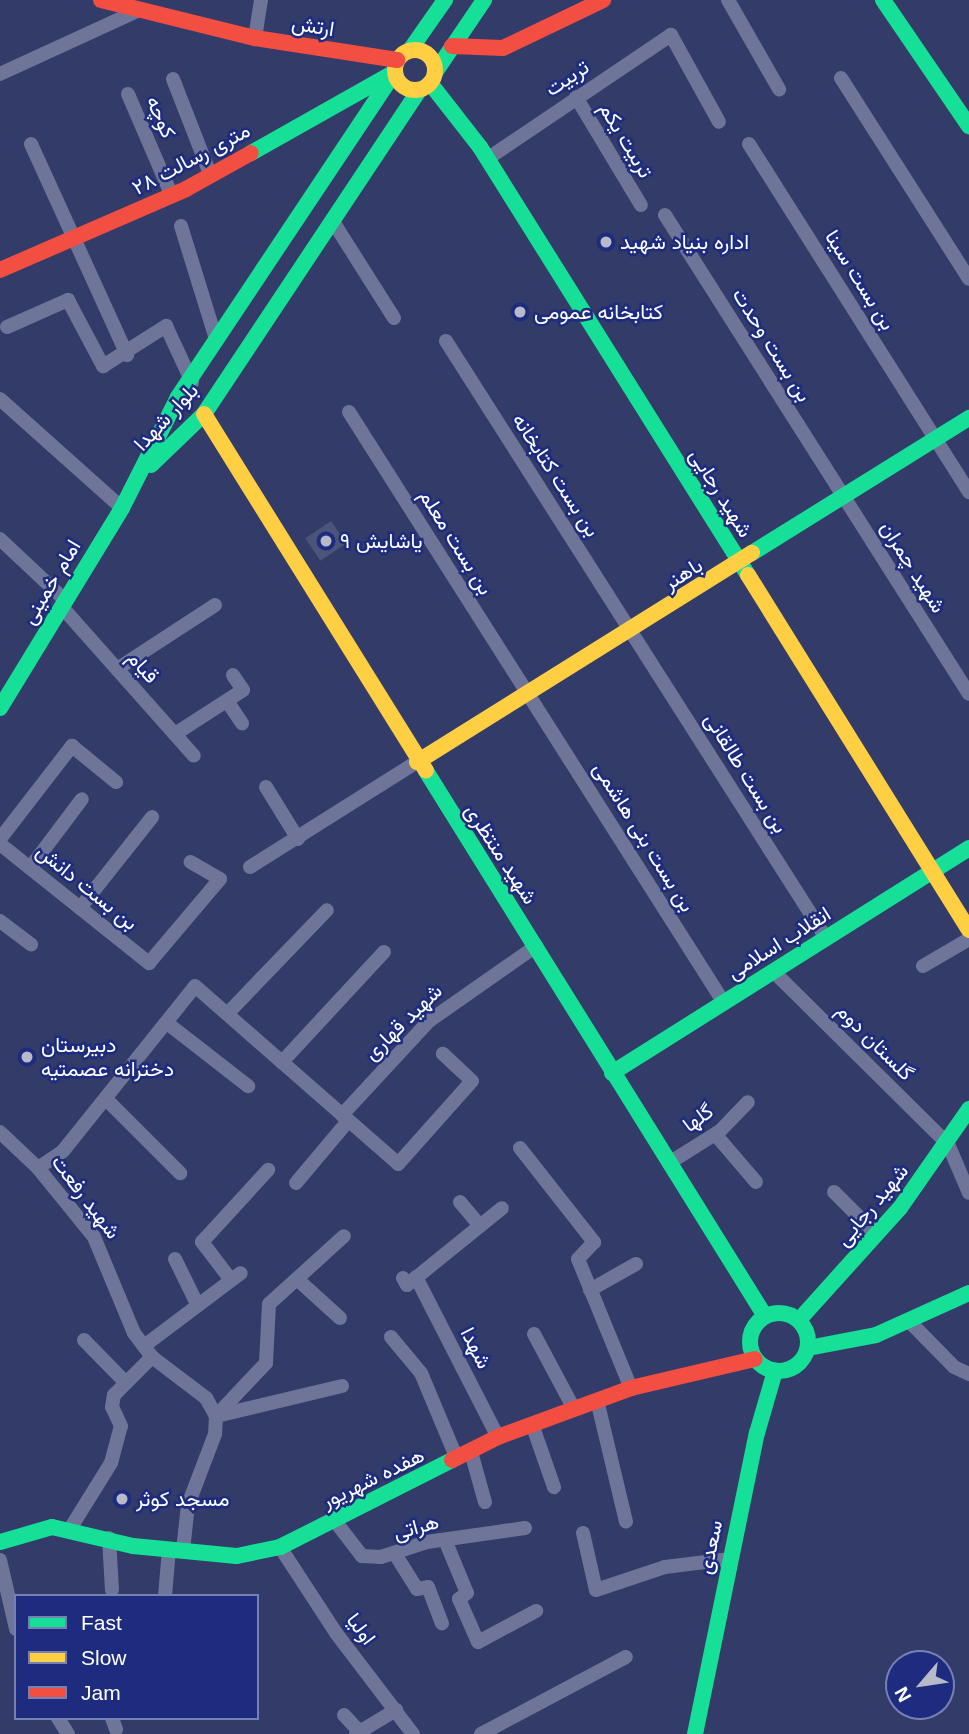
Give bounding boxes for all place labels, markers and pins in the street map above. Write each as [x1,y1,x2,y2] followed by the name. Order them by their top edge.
[620,229,749,255] place label: اداره بنیاد شهید
[598,234,614,250] marker: اداره بنیاد شهید
[534,299,663,325] place label: کتابخانه عمومی
[512,304,528,320] marker: کتابخانه عمومی
[340,528,423,554] place label: یاشایش ۹
[318,533,334,549] marker: یاشایش ۹
[41,1032,174,1082] place label: دبیرستان دخترانه عصمتیه
[19,1049,35,1065] marker: دبیرستان دخترانه عصمتیه
[136,1486,229,1512] place label: مسجد کوثر
[114,1491,130,1507] marker: مسجد کوثر

